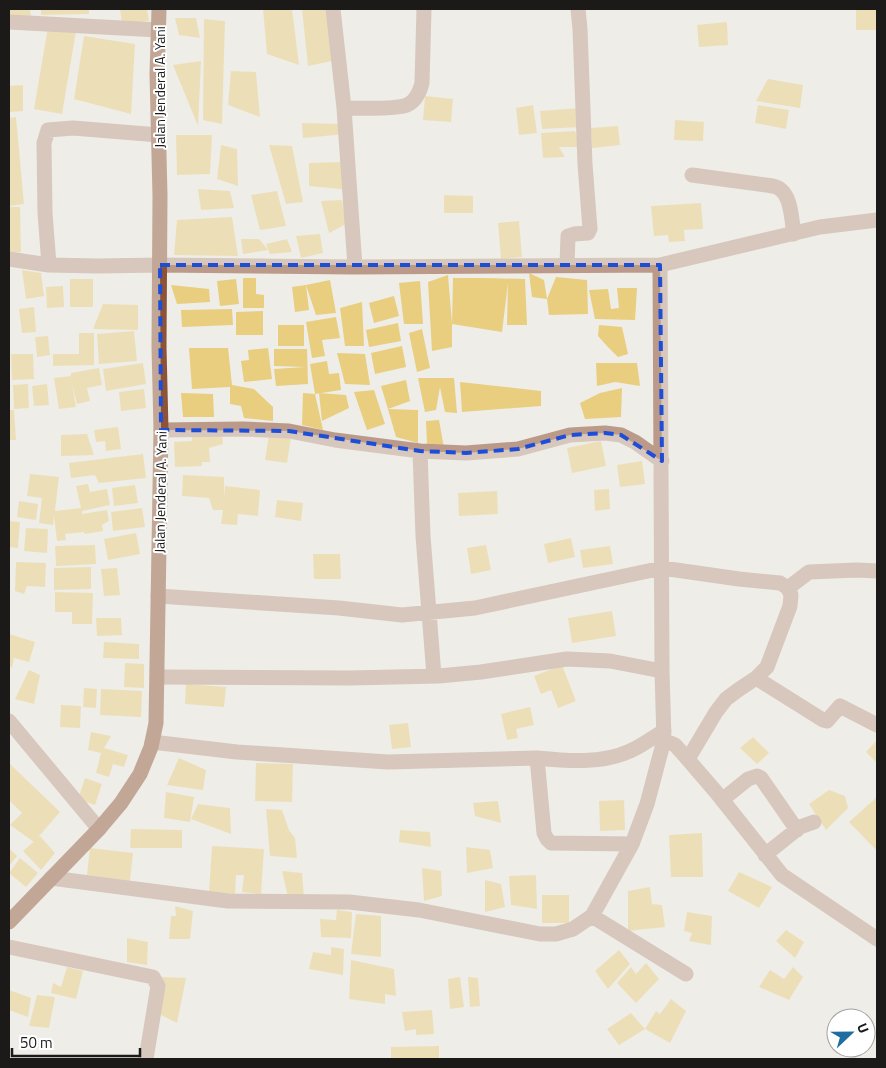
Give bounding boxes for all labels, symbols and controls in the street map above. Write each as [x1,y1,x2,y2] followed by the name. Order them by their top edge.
[149,26,170,148] street label: Jalan Jenderal A. Yani
[148,431,172,553] street label: Jalan Jenderal A. Yani
[826,1008,876,1058] north arrow
[852,1020,875,1036] text: U
[12,1026,140,1058] scale bar
[20,1031,53,1054] text: 50 m

